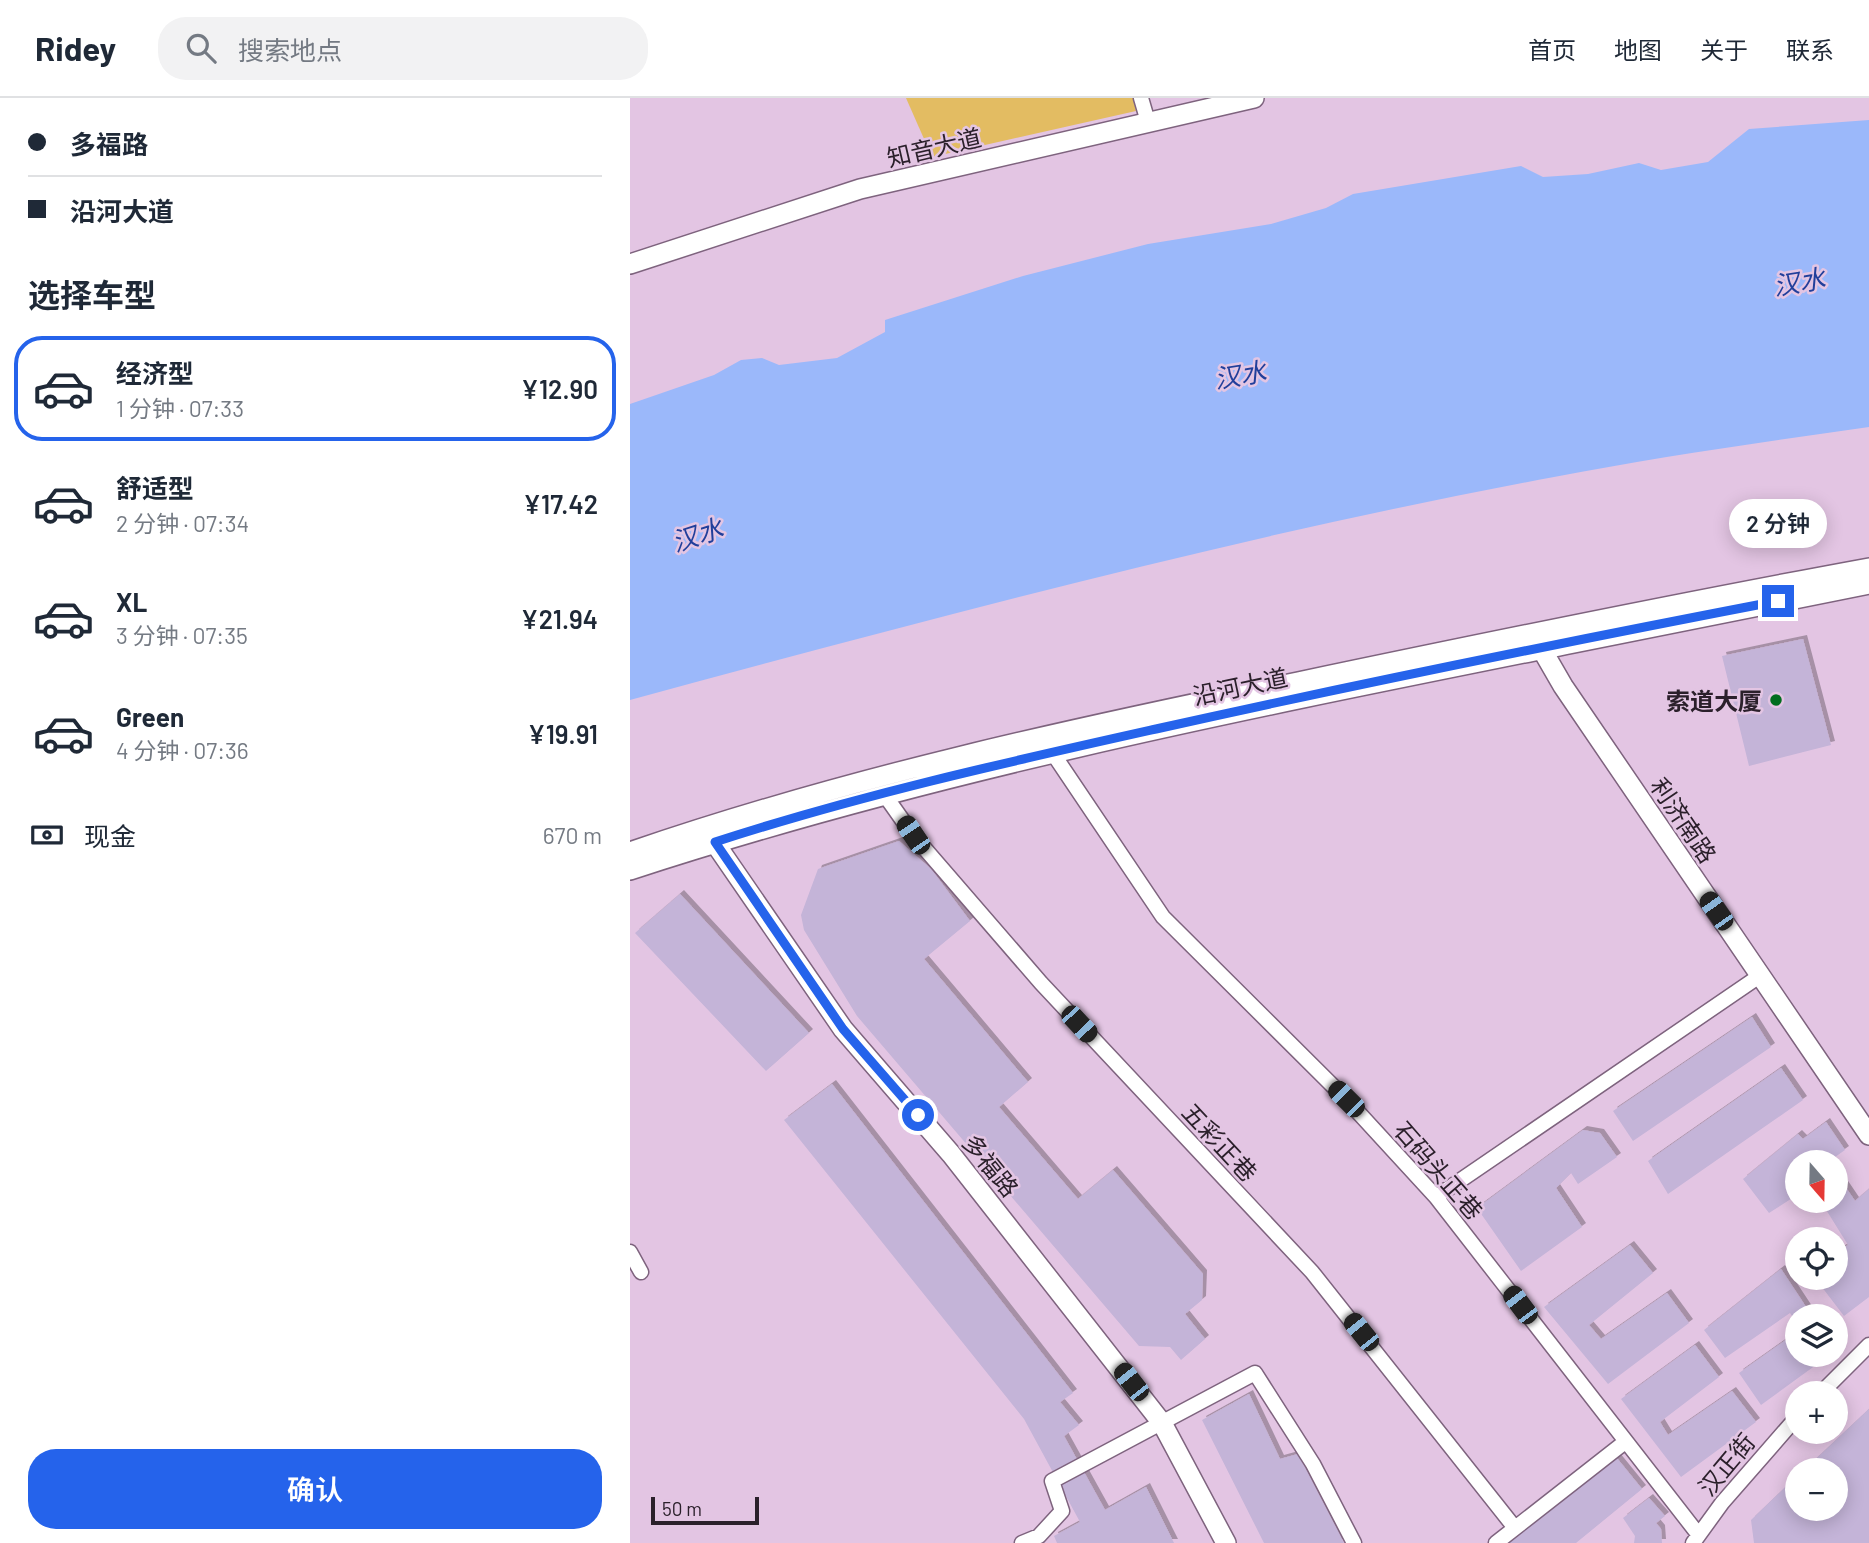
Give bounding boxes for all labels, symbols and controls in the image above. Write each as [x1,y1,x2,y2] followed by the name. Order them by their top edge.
[158,17,648,80] search box
[35,28,116,68] text: Ridey
[182,29,220,67] icon: search
[238,34,342,65] text: 搜索地点
[1528,35,1576,64] text: 首页
[1614,35,1662,64] text: 地图
[1700,35,1748,64] text: 关于
[1786,35,1834,64] text: 联系
[884,122,984,172] street label: 知音大道
[70,128,148,159] text: 多福路
[70,195,174,226] text: 沿河大道
[1771,261,1828,300] water label: 汉水
[28,275,156,313] text: 选择车型
[1212,354,1269,393] water label: 汉水
[32,357,95,420] icon: car
[116,357,194,388] text: 经济型
[521,373,598,404] text: ¥12.90
[116,394,244,422] text: 1 分钟 · 07:33
[32,472,95,535] icon: car
[116,472,194,503] text: 舒适型
[523,488,598,519] text: ¥17.42
[1729,500,1827,548] callout: 2 分钟
[116,509,249,537] text: 2 分钟 · 07:34
[1746,509,1810,537] text: 2 分钟
[667,511,727,557] water label: 汉水
[1762,585,1794,617] route end
[116,586,147,617] text: XL
[32,587,95,650] icon: car
[521,603,598,634] text: ¥21.94
[116,621,248,649] text: 3 分钟 · 07:35
[1190,662,1290,710] street label: 沿河大道
[1666,686,1762,715] place label: 索道大厦
[1768,692,1784,708] marker: 索道大厦
[116,701,184,732] text: Green
[32,702,95,765] icon: car
[528,718,598,749] text: ¥19.91
[116,736,249,764] text: 4 分钟 · 07:36
[1645,772,1723,868] street label: 利济南路
[893,812,934,858] car
[28,816,66,854] icon: cash
[84,820,136,851] text: 现金
[543,821,602,849] text: 670 m
[1696,888,1737,934] car
[1057,1001,1102,1047] car
[1324,1077,1369,1121] car
[1177,1097,1263,1187] street label: 五彩正巷
[902,1099,934,1131] route start
[1389,1115,1489,1225] street label: 石码头正巷
[957,1128,1025,1202] street label: 多福路
[1785,1150,1848,1213] north arrow
[1785,1150,1848,1521] map controls
[1785,1227,1848,1290] button: locate
[1499,1282,1542,1328] car
[1785,1304,1848,1367] button: layers
[1340,1309,1383,1355] car
[1110,1359,1153,1405] car
[1785,1381,1848,1444] button: +
[1692,1427,1760,1501] street label: 汉正街
[28,1449,602,1529] button: 确认
[1785,1458,1848,1521] button: −
[651,1494,760,1526] scale bar
[662,1497,702,1520] text: 50 m

